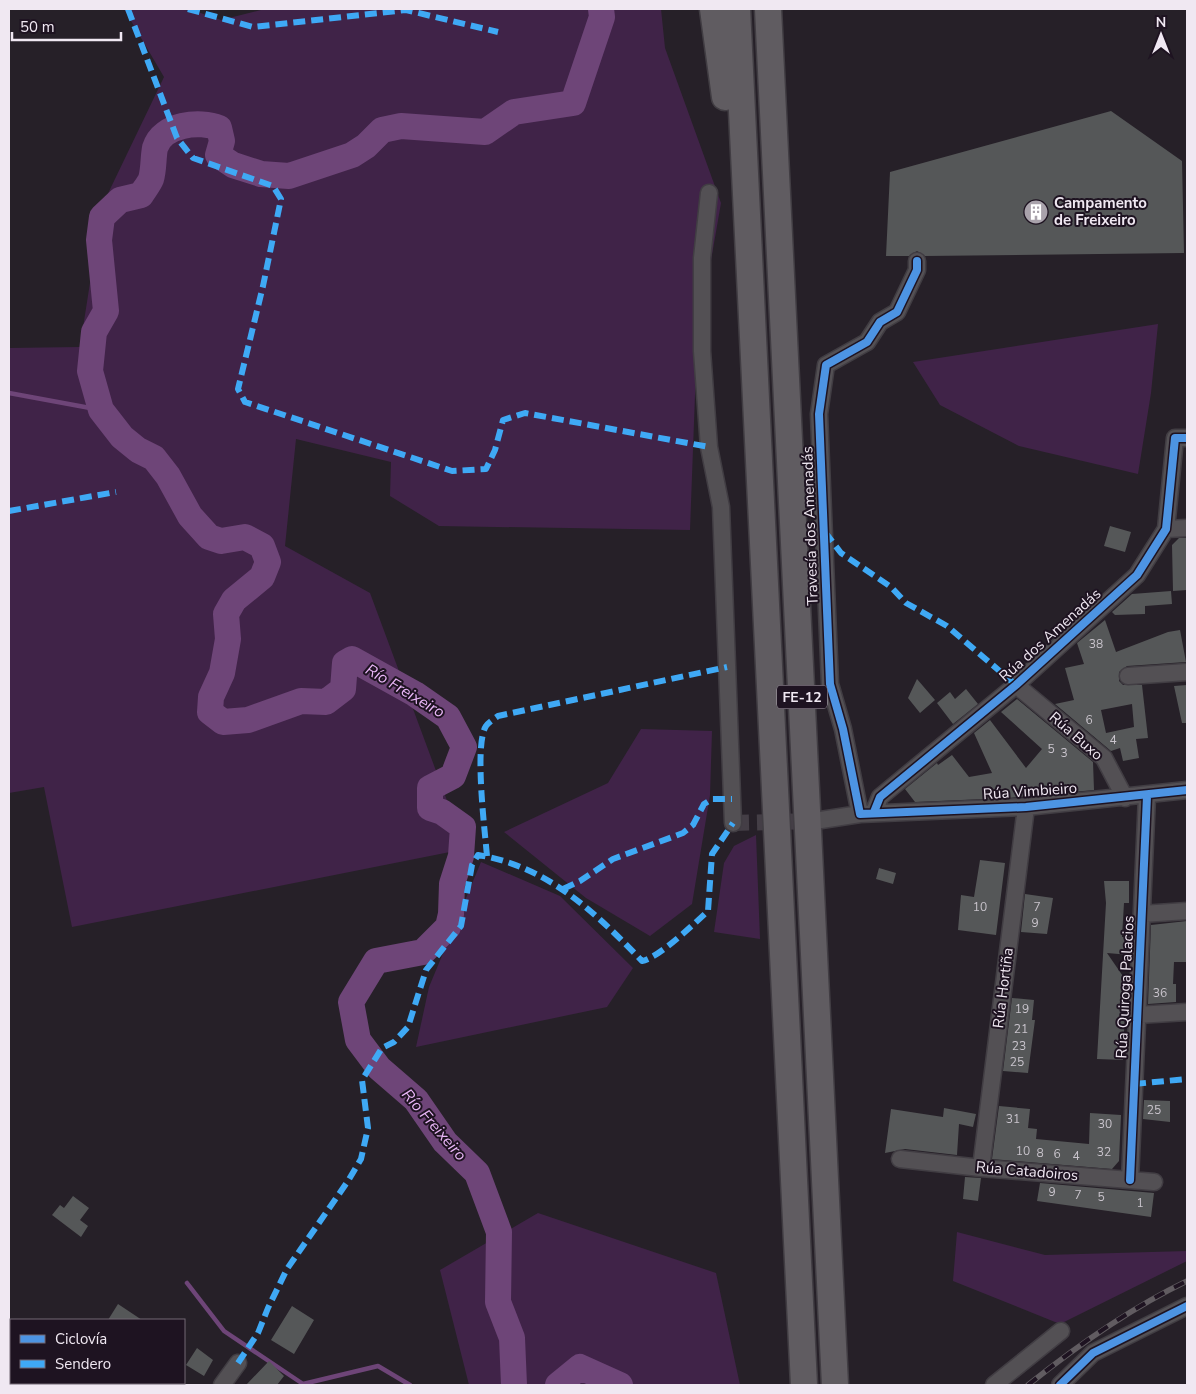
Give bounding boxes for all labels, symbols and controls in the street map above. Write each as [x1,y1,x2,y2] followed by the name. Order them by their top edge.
[12,10,121,42] scale bar
[1136,10,1186,60] north arrow
[1156,13,1166,32] text: N
[20,17,55,37] text: 50 m
[1054,193,1147,230] place label: Campamento de Freixeiro
[1023,199,1049,225] building icon: Campamento de Freixeiro
[797,446,823,606] street label: Travesía dos Amenadás
[995,584,1105,686] street label: Rúa dos Amenadás
[1089,636,1103,652] house number: 38
[361,659,449,723] water label: Río Freixeiro
[777,686,827,709] road number: FE-12
[1045,707,1107,765] street label: Rúa Buxo
[1085,712,1093,728] house number: 6
[1109,732,1117,748] house number: 4
[1047,741,1055,757] house number: 5
[1060,745,1068,761] house number: 3
[982,778,1078,804] street label: Rúa Vimbieiro
[973,899,987,915] house number: 10
[1033,899,1041,915] house number: 7
[1031,915,1039,931] house number: 9
[1111,915,1139,1059] street label: Rúa Quiroga Palacios
[988,947,1018,1029] street label: Rúa Hortiña
[1153,985,1167,1001] house number: 36
[1015,1001,1029,1017] house number: 19
[1014,1021,1028,1037] house number: 21
[1012,1038,1026,1054] house number: 23
[1010,1054,1024,1070] house number: 25
[397,1084,472,1166] water label: Río Freixeiro
[1147,1102,1161,1118] house number: 25
[1006,1111,1020,1127] house number: 31
[1098,1116,1112,1132] house number: 30
[1016,1143,1030,1159] house number: 10
[1097,1144,1111,1160] house number: 32
[1036,1145,1044,1161] house number: 8
[1053,1146,1061,1162] house number: 6
[1072,1148,1080,1164] house number: 4
[975,1157,1079,1185] street label: Rúa Catadoiros
[1048,1184,1056,1200] house number: 9
[1074,1187,1082,1203] house number: 7
[1097,1189,1105,1205] house number: 5
[1136,1195,1144,1211] house number: 1
[10,1319,185,1384] legend
[55,1329,107,1349] text: Ciclovía
[55,1354,111,1374] text: Sendero

